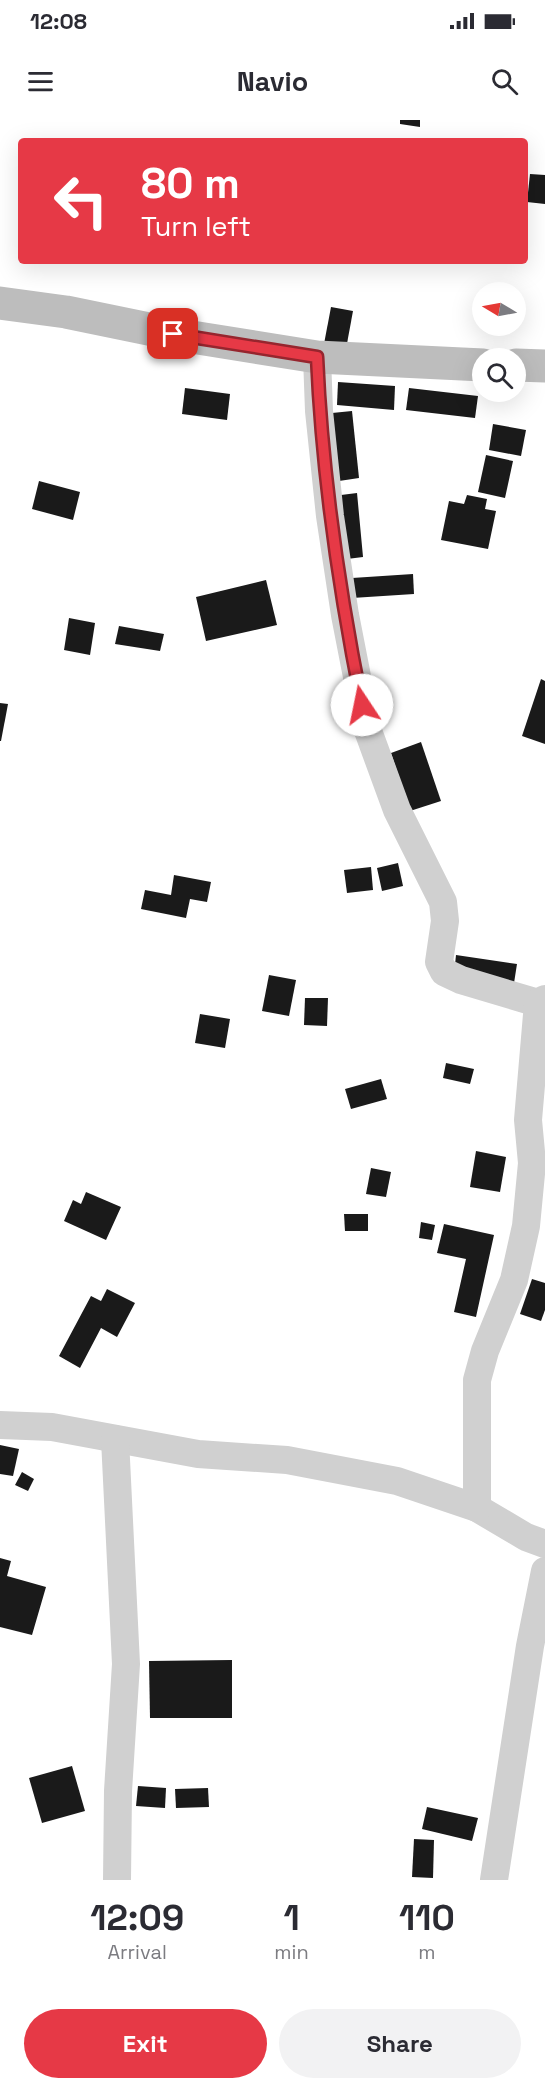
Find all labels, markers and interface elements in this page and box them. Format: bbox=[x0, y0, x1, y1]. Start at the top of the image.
text: 12:08 bbox=[30, 7, 87, 35]
text: Navio bbox=[237, 64, 308, 99]
icon: menu bbox=[24, 65, 57, 98]
icon: search bbox=[488, 65, 521, 98]
text: 80 m bbox=[141, 157, 240, 210]
icon: left bbox=[42, 162, 120, 240]
text: Turn left bbox=[141, 209, 251, 244]
north arrow bbox=[472, 282, 526, 336]
map controls bbox=[472, 282, 526, 402]
pin bbox=[147, 308, 198, 359]
icon: arrive bbox=[156, 317, 189, 350]
button: search bbox=[472, 348, 526, 402]
position arrow bbox=[330, 673, 394, 737]
text: 12:09 bbox=[90, 1895, 184, 1941]
text: 1 bbox=[283, 1895, 300, 1941]
text: 110 bbox=[399, 1895, 455, 1941]
text: Arrival bbox=[107, 1939, 167, 1965]
text: min bbox=[274, 1939, 309, 1965]
text: m bbox=[418, 1939, 435, 1965]
button: Exit bbox=[24, 2009, 267, 2078]
button: Share bbox=[279, 2009, 521, 2078]

